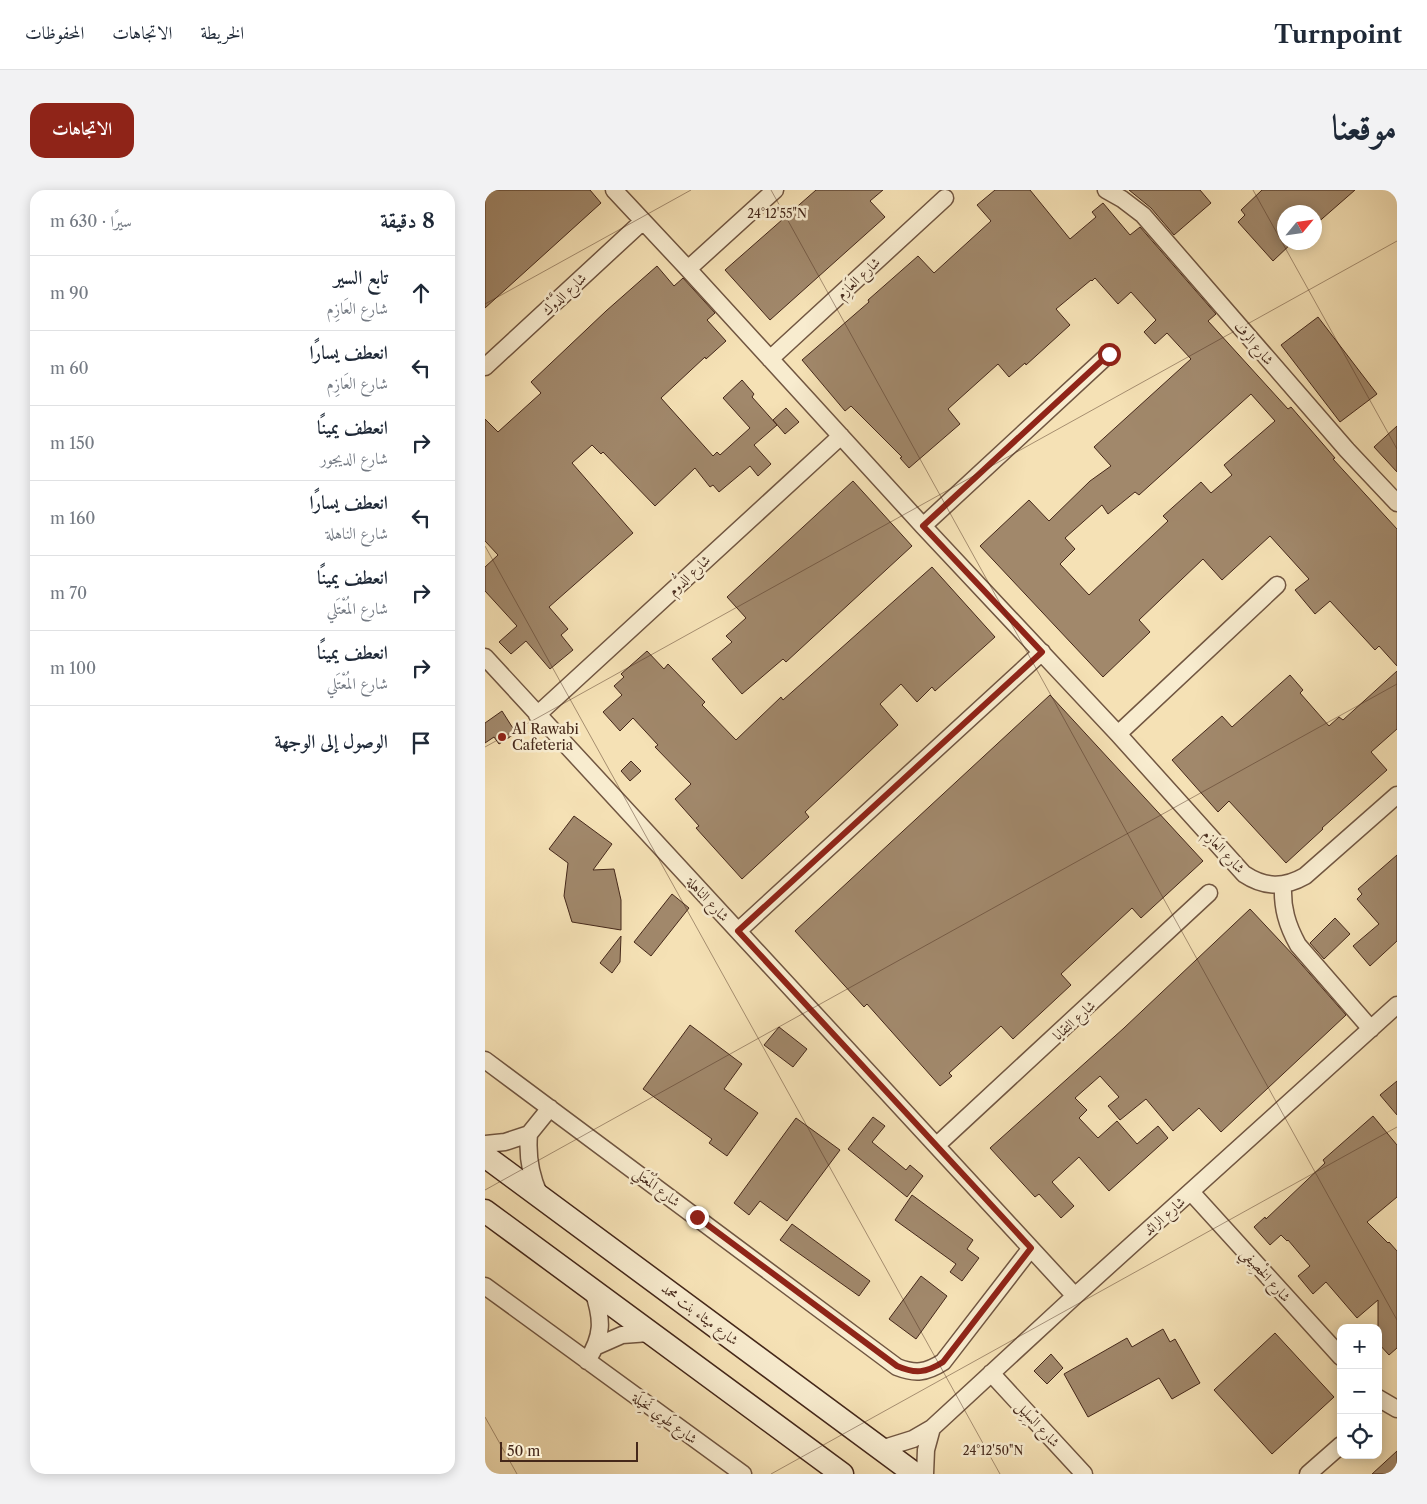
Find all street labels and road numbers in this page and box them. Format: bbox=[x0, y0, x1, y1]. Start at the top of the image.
street label: شارع العَازِم bbox=[832, 252, 887, 306]
street label: شارع الدَّوْك bbox=[536, 267, 592, 321]
street label: شارع الرف bbox=[1228, 317, 1278, 371]
street label: شارع الدُّوم bbox=[661, 548, 717, 602]
street label: شارع العَازِم bbox=[1196, 825, 1250, 880]
street label: شارع الناهلة bbox=[680, 872, 733, 927]
street label: شارع التقايا bbox=[1049, 996, 1101, 1046]
street label: شارع المُعْتَلي bbox=[628, 1161, 686, 1214]
street label: شارع الرائد bbox=[1139, 1192, 1191, 1242]
street label: شارع الخْصِيفي bbox=[1233, 1244, 1296, 1309]
street label: شارع ميثاء بنت محمد bbox=[656, 1279, 742, 1351]
street label: شارع طَوِي نَخِيلَة bbox=[626, 1387, 702, 1450]
street label: شارع السِّلِيل bbox=[1010, 1396, 1065, 1453]

